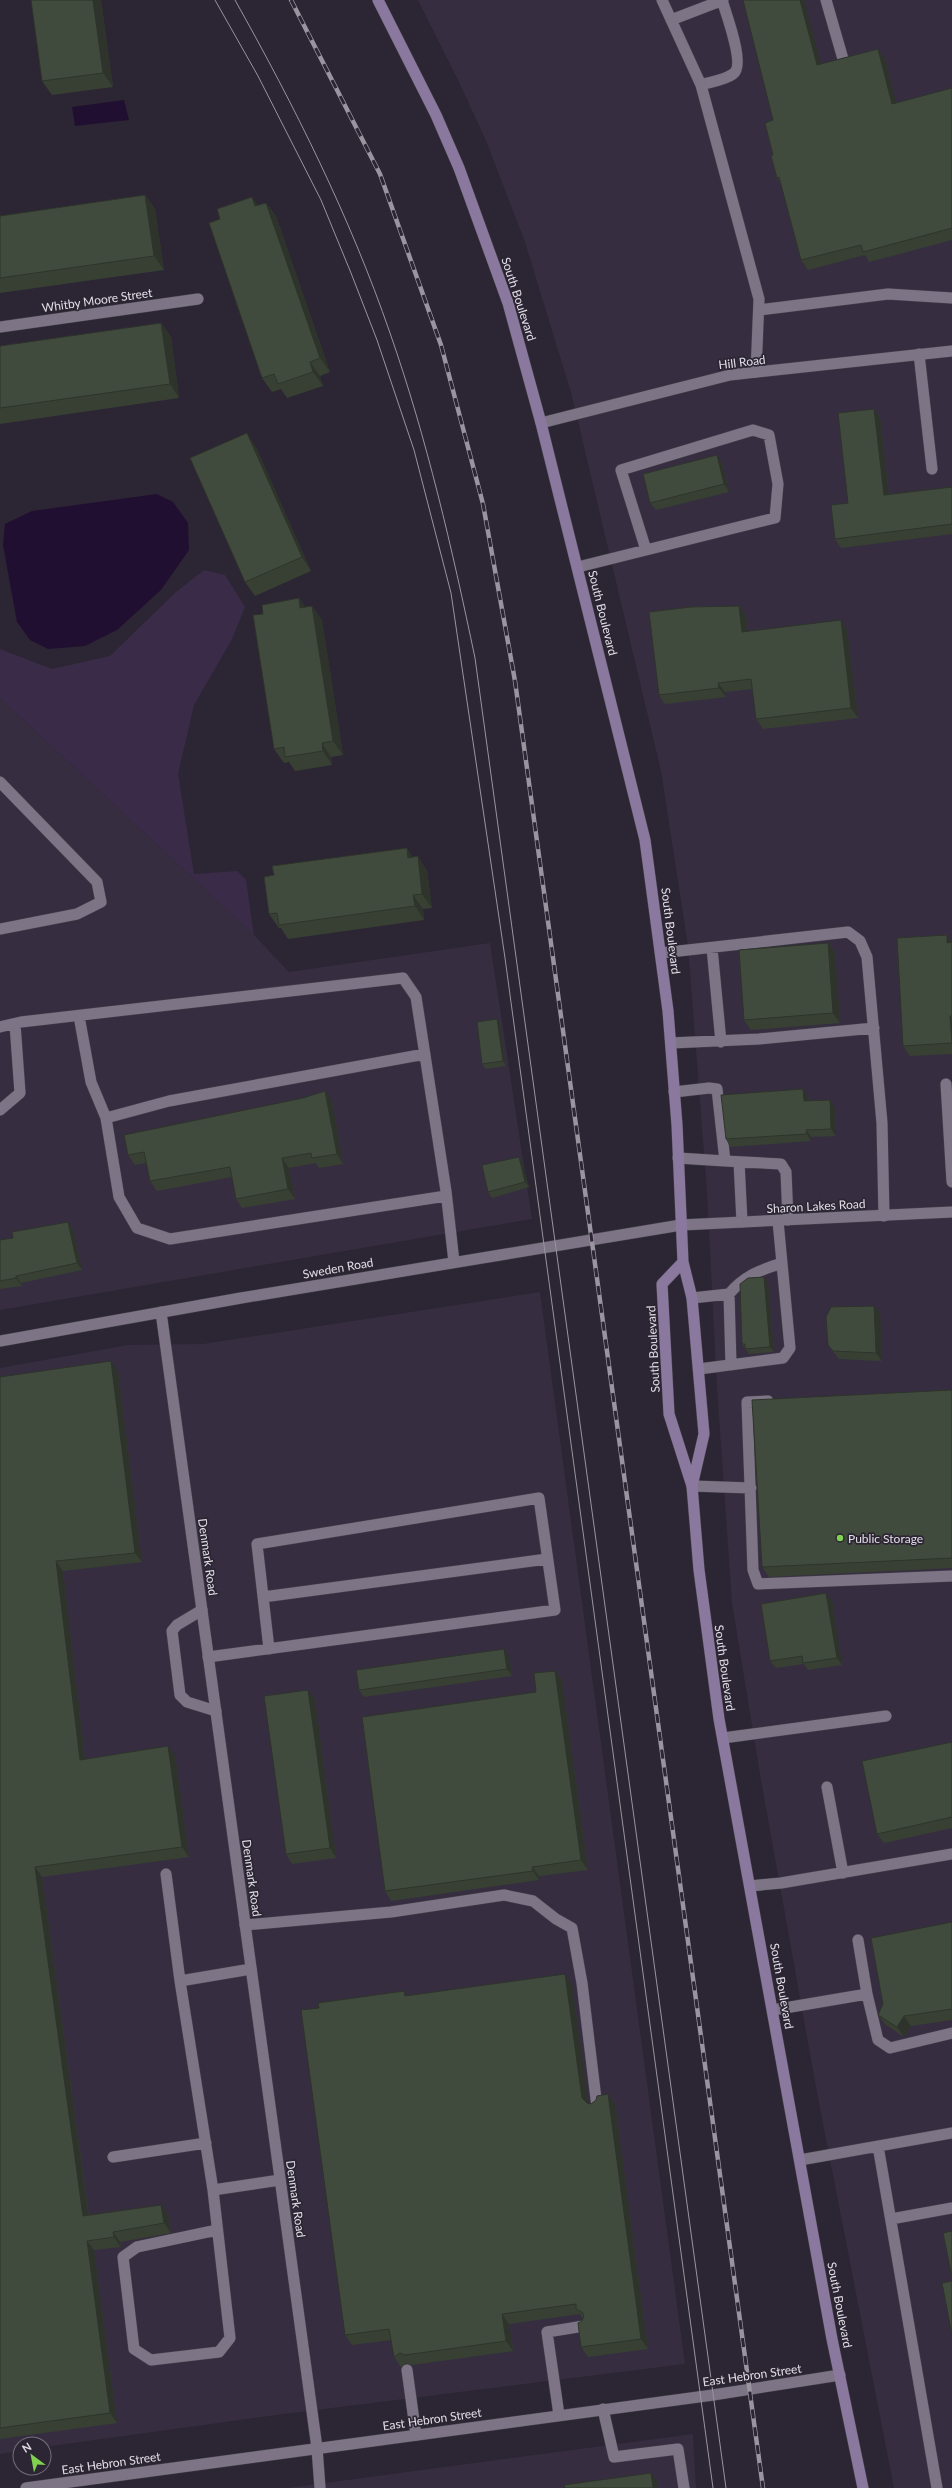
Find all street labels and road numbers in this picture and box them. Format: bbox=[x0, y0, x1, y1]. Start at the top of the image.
street label: South Boulevard bbox=[498, 255, 540, 343]
street label: Whitby Moore Street bbox=[41, 285, 154, 315]
street label: Hill Road bbox=[718, 352, 766, 372]
street label: South Boulevard bbox=[585, 569, 621, 657]
street label: South Boulevard bbox=[658, 887, 684, 975]
street label: Sharon Lakes Road bbox=[766, 1196, 866, 1216]
street label: Sweden Road bbox=[302, 1254, 374, 1282]
street label: South Boulevard bbox=[643, 1305, 663, 1393]
street label: Denmark Road bbox=[195, 1517, 221, 1597]
street label: South Boulevard bbox=[712, 1624, 738, 1712]
street label: Denmark Road bbox=[239, 1838, 265, 1918]
street label: South Boulevard bbox=[767, 1942, 797, 2030]
street label: Denmark Road bbox=[283, 2159, 309, 2239]
street label: South Boulevard bbox=[824, 2261, 856, 2349]
street label: East Hebron Street bbox=[702, 2361, 803, 2389]
street label: East Hebron Street bbox=[382, 2405, 483, 2433]
street label: East Hebron Street bbox=[61, 2449, 162, 2477]

